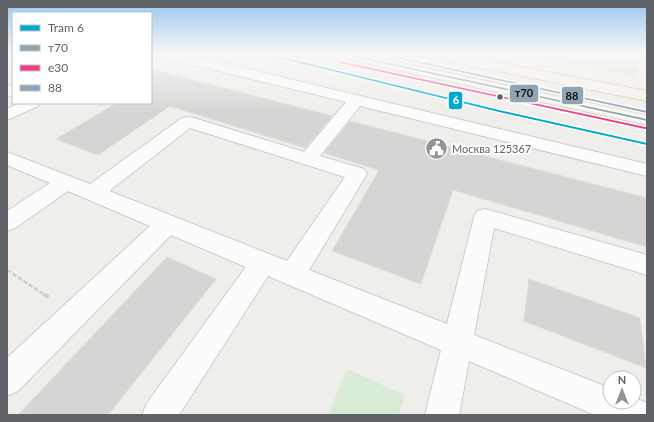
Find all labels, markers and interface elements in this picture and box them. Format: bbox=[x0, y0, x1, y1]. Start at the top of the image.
legend bbox=[12, 12, 152, 104]
text: Tram 6 bbox=[48, 20, 84, 35]
text: т70 bbox=[48, 40, 68, 55]
text: е30 bbox=[48, 60, 68, 75]
text: 88 bbox=[48, 80, 62, 95]
line badge: т70 bbox=[509, 84, 539, 103]
text: т70 bbox=[515, 86, 534, 99]
line badge: 88 bbox=[561, 86, 584, 105]
text: 88 bbox=[566, 89, 578, 102]
line badge: 6 bbox=[448, 91, 463, 110]
unlabelled marker bbox=[495, 92, 505, 102]
text: 6 bbox=[453, 93, 460, 106]
public building icon: Москва 125367 bbox=[424, 136, 450, 162]
place label: Москва 125367 bbox=[452, 142, 531, 155]
north arrow bbox=[602, 370, 642, 410]
text: N bbox=[618, 373, 626, 386]

